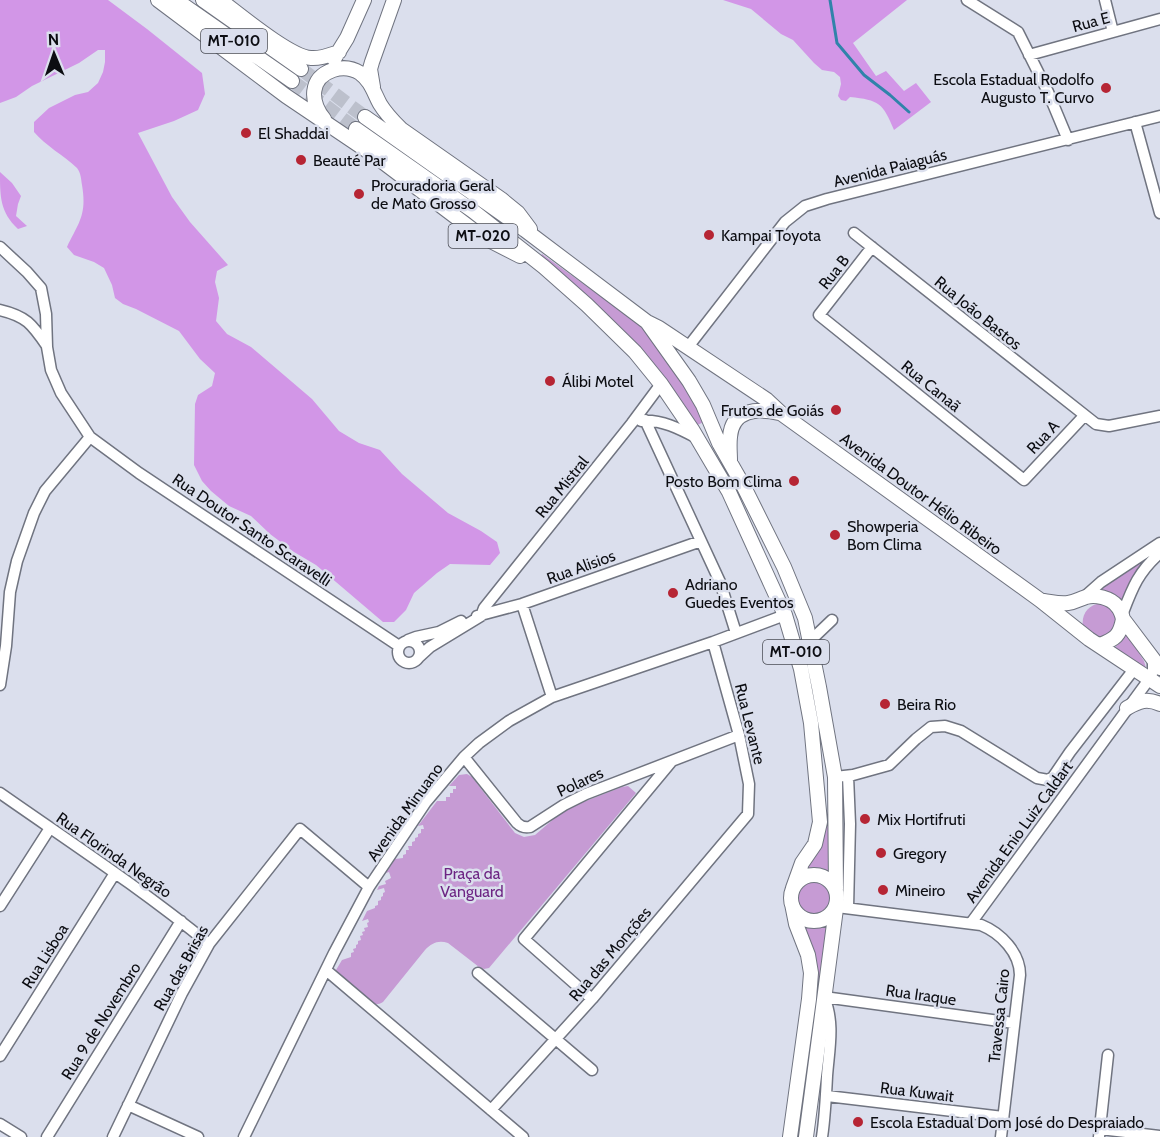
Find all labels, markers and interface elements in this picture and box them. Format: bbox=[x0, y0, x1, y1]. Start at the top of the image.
street label: Rua E bbox=[1070, 8, 1112, 36]
north arrow bbox=[24, 24, 84, 84]
road number: MT-010 bbox=[201, 29, 267, 53]
text: N bbox=[48, 30, 59, 49]
place label: Escola Estadual Rodolfo Augusto T. Curvo bbox=[933, 70, 1094, 107]
marker: Escola Estadual Rodolfo Augusto T. Curvo bbox=[1099, 81, 1113, 95]
place label: El Shaddai bbox=[258, 124, 329, 143]
marker: El Shaddai bbox=[239, 126, 253, 140]
street label: Avenida Paiaguás bbox=[831, 145, 949, 191]
place label: Beauté Par bbox=[313, 151, 387, 170]
marker: Beauté Par bbox=[294, 153, 308, 167]
place label: Procuradoria Geral de Mato Grosso bbox=[371, 176, 495, 213]
marker: Procuradoria Geral de Mato Grosso bbox=[352, 187, 366, 201]
road number: MT-020 bbox=[448, 224, 518, 248]
place label: Kampai Toyota bbox=[721, 226, 821, 245]
marker: Kampai Toyota bbox=[702, 228, 716, 242]
street label: Rua B bbox=[815, 251, 854, 293]
street label: Rua João Bastos bbox=[931, 272, 1026, 354]
street label: Rua Canaã bbox=[897, 356, 965, 416]
place label: Álibi Motel bbox=[562, 372, 634, 391]
marker: Álibi Motel bbox=[543, 374, 557, 388]
place label: Frutos de Goiás bbox=[721, 401, 824, 420]
marker: Frutos de Goiás bbox=[829, 403, 843, 417]
street label: Rua A bbox=[1023, 416, 1063, 458]
street label: Avenida Doutor Hélio Ribeiro bbox=[836, 429, 1006, 559]
street label: Rua Mistral bbox=[531, 452, 593, 522]
street label: Rua Doutor Santo Scaravelli bbox=[169, 470, 335, 590]
place label: Posto Bom Clima bbox=[665, 472, 782, 491]
marker: Posto Bom Clima bbox=[787, 474, 801, 488]
place label: Showperia Bom Clima bbox=[847, 517, 922, 554]
marker: Showperia Bom Clima bbox=[828, 528, 842, 542]
street label: Rua Alisios bbox=[544, 546, 618, 588]
place label: Adriano Guedes Eventos bbox=[685, 575, 794, 612]
marker: Adriano Guedes Eventos bbox=[666, 586, 680, 600]
road number: MT-010 bbox=[763, 640, 829, 664]
street label: Rua Levante bbox=[731, 681, 769, 767]
place label: Beira Rio bbox=[897, 695, 956, 714]
marker: Beira Rio bbox=[878, 697, 892, 711]
street label: Avenida Enio Luiz Caldart bbox=[961, 757, 1077, 906]
street label: Avenida Minuano bbox=[363, 759, 447, 865]
street label: Polares bbox=[554, 763, 606, 801]
street label: Rua Florinda Negrão bbox=[53, 808, 175, 902]
place label: Mix Hortifruti bbox=[877, 810, 966, 829]
marker: Mix Hortifruti bbox=[858, 812, 872, 826]
place label: Gregory bbox=[893, 844, 947, 863]
marker: Gregory bbox=[874, 846, 888, 860]
park label: Praça da Vanguard bbox=[440, 864, 504, 901]
place label: Mineiro bbox=[895, 881, 946, 900]
marker: Mineiro bbox=[876, 883, 890, 897]
street label: Rua das Monções bbox=[565, 903, 655, 1005]
street label: Rua Lisboa bbox=[18, 920, 72, 992]
street label: Rua das Brisas bbox=[150, 922, 212, 1014]
street label: Rua 9 de Novembro bbox=[57, 959, 145, 1083]
street label: Travessa Cairo bbox=[985, 968, 1013, 1064]
street label: Rua Iraque bbox=[884, 981, 958, 1009]
street label: Rua Kuwait bbox=[879, 1078, 956, 1106]
place label: Escola Estadual Dom José do Despraiado bbox=[870, 1113, 1144, 1132]
marker: Escola Estadual Dom José do Despraiado bbox=[851, 1115, 865, 1129]

